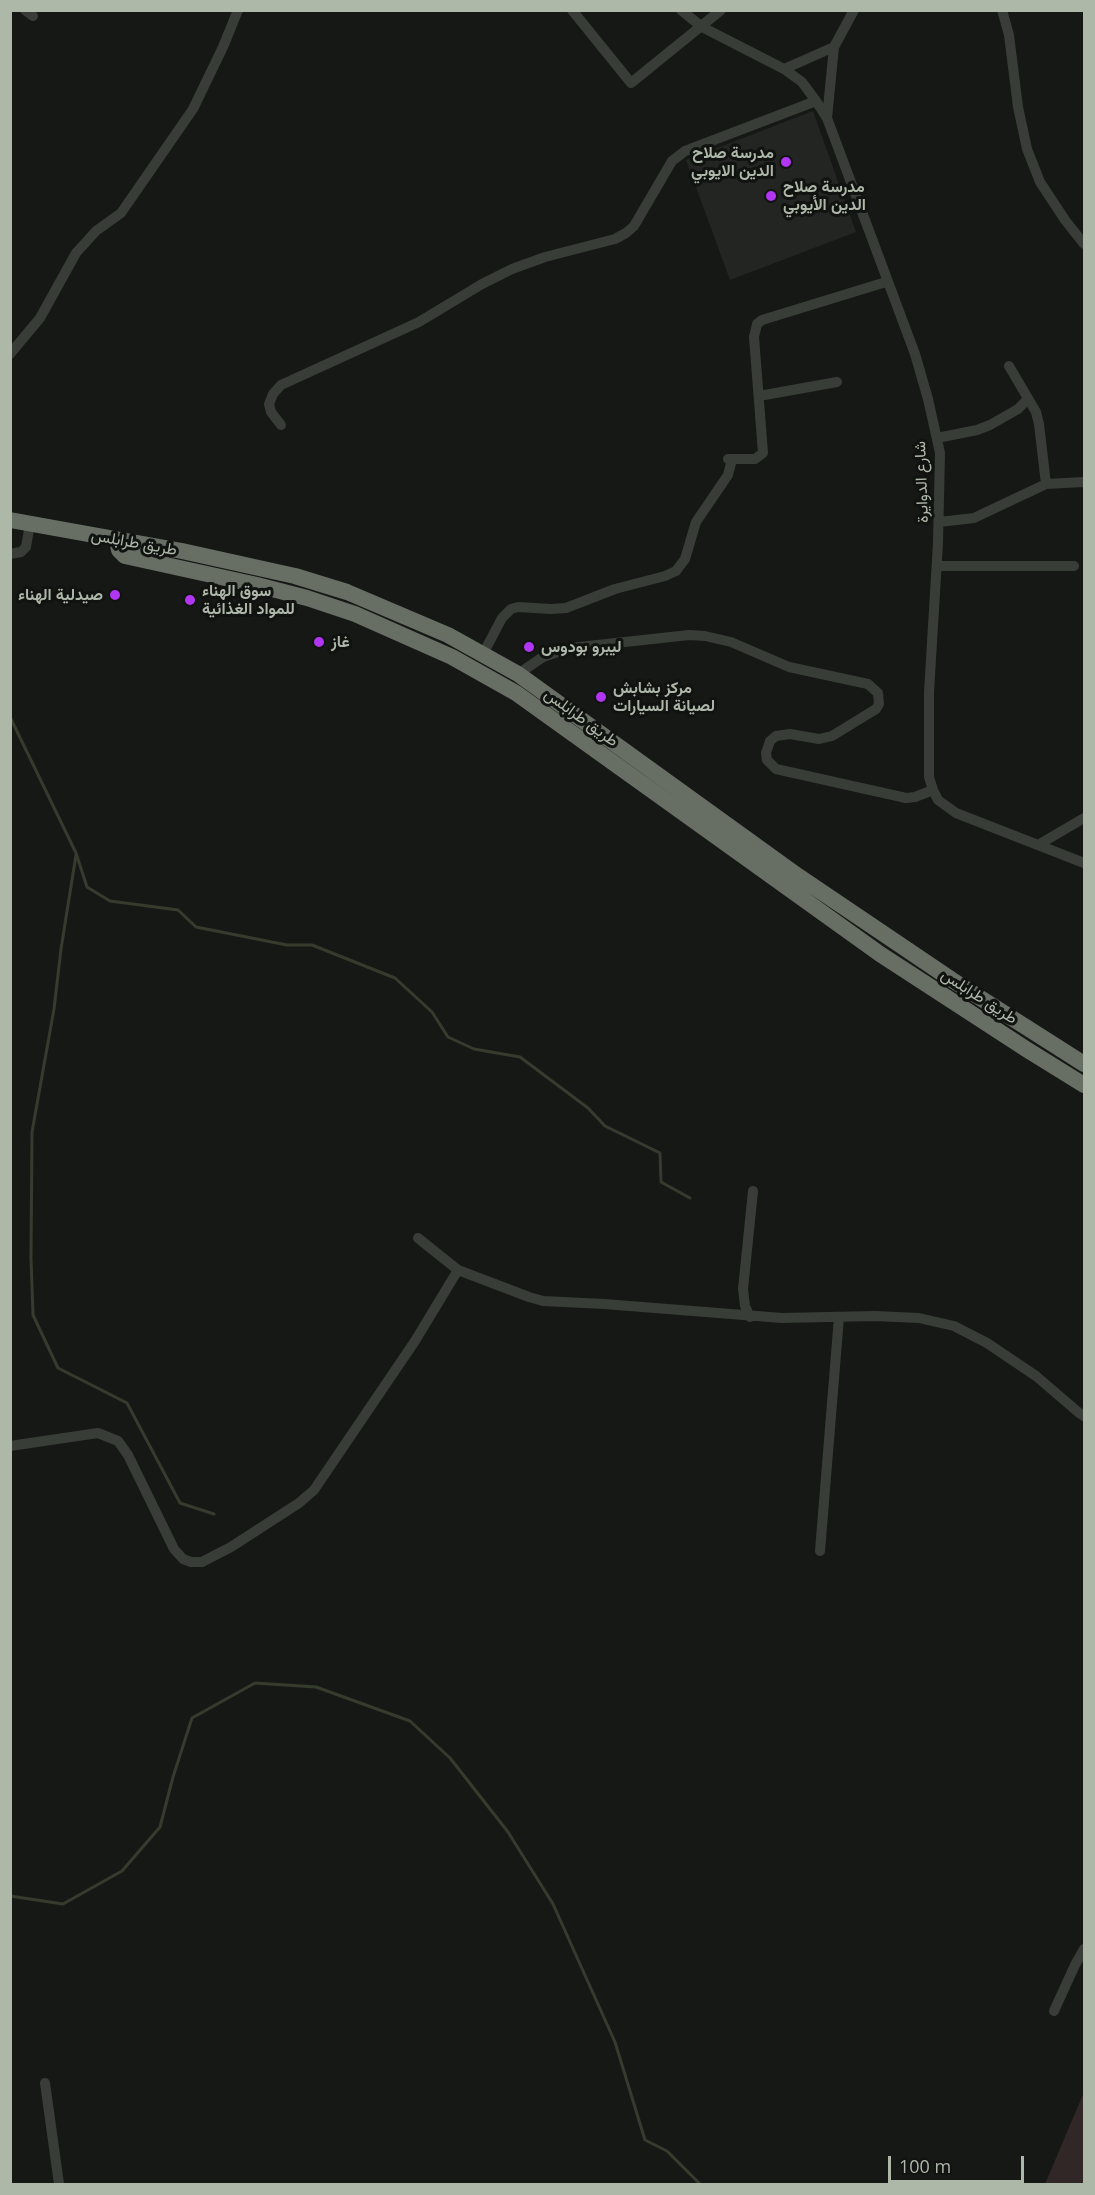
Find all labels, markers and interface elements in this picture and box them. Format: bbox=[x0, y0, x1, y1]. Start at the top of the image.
place label: مدرسة صلاح الدين الايوبي bbox=[691, 143, 774, 181]
marker: مدرسة صلاح الدين الايوبي bbox=[779, 155, 793, 169]
place label: مدرسة صلاح الدين الأيوبي bbox=[783, 177, 866, 215]
marker: مدرسة صلاح الدين الأيوبي bbox=[764, 189, 778, 203]
street label: شارع الدوايرة bbox=[911, 441, 933, 523]
street label: طريق طرابلس bbox=[90, 526, 178, 560]
place label: سوق الهناء للمواد الغذائية bbox=[202, 581, 295, 619]
place label: صيدلية الهناء bbox=[18, 585, 103, 605]
marker: صيدلية الهناء bbox=[108, 588, 122, 602]
marker: سوق الهناء للمواد الغذائية bbox=[183, 593, 197, 607]
place label: غاز bbox=[331, 632, 350, 652]
marker: غاز bbox=[312, 635, 326, 649]
place label: ليبرو بودوس bbox=[541, 637, 622, 657]
marker: ليبرو بودوس bbox=[522, 640, 536, 654]
place label: مركز بشابش لصيانة السيارات bbox=[613, 678, 715, 716]
street label: طريق طرابلس bbox=[540, 685, 622, 751]
marker: مركز بشابش لصيانة السيارات bbox=[594, 690, 608, 704]
street label: طريق طرابلس bbox=[937, 965, 1021, 1029]
scale bar bbox=[891, 2144, 1028, 2182]
text: 100 m bbox=[899, 2154, 951, 2178]

